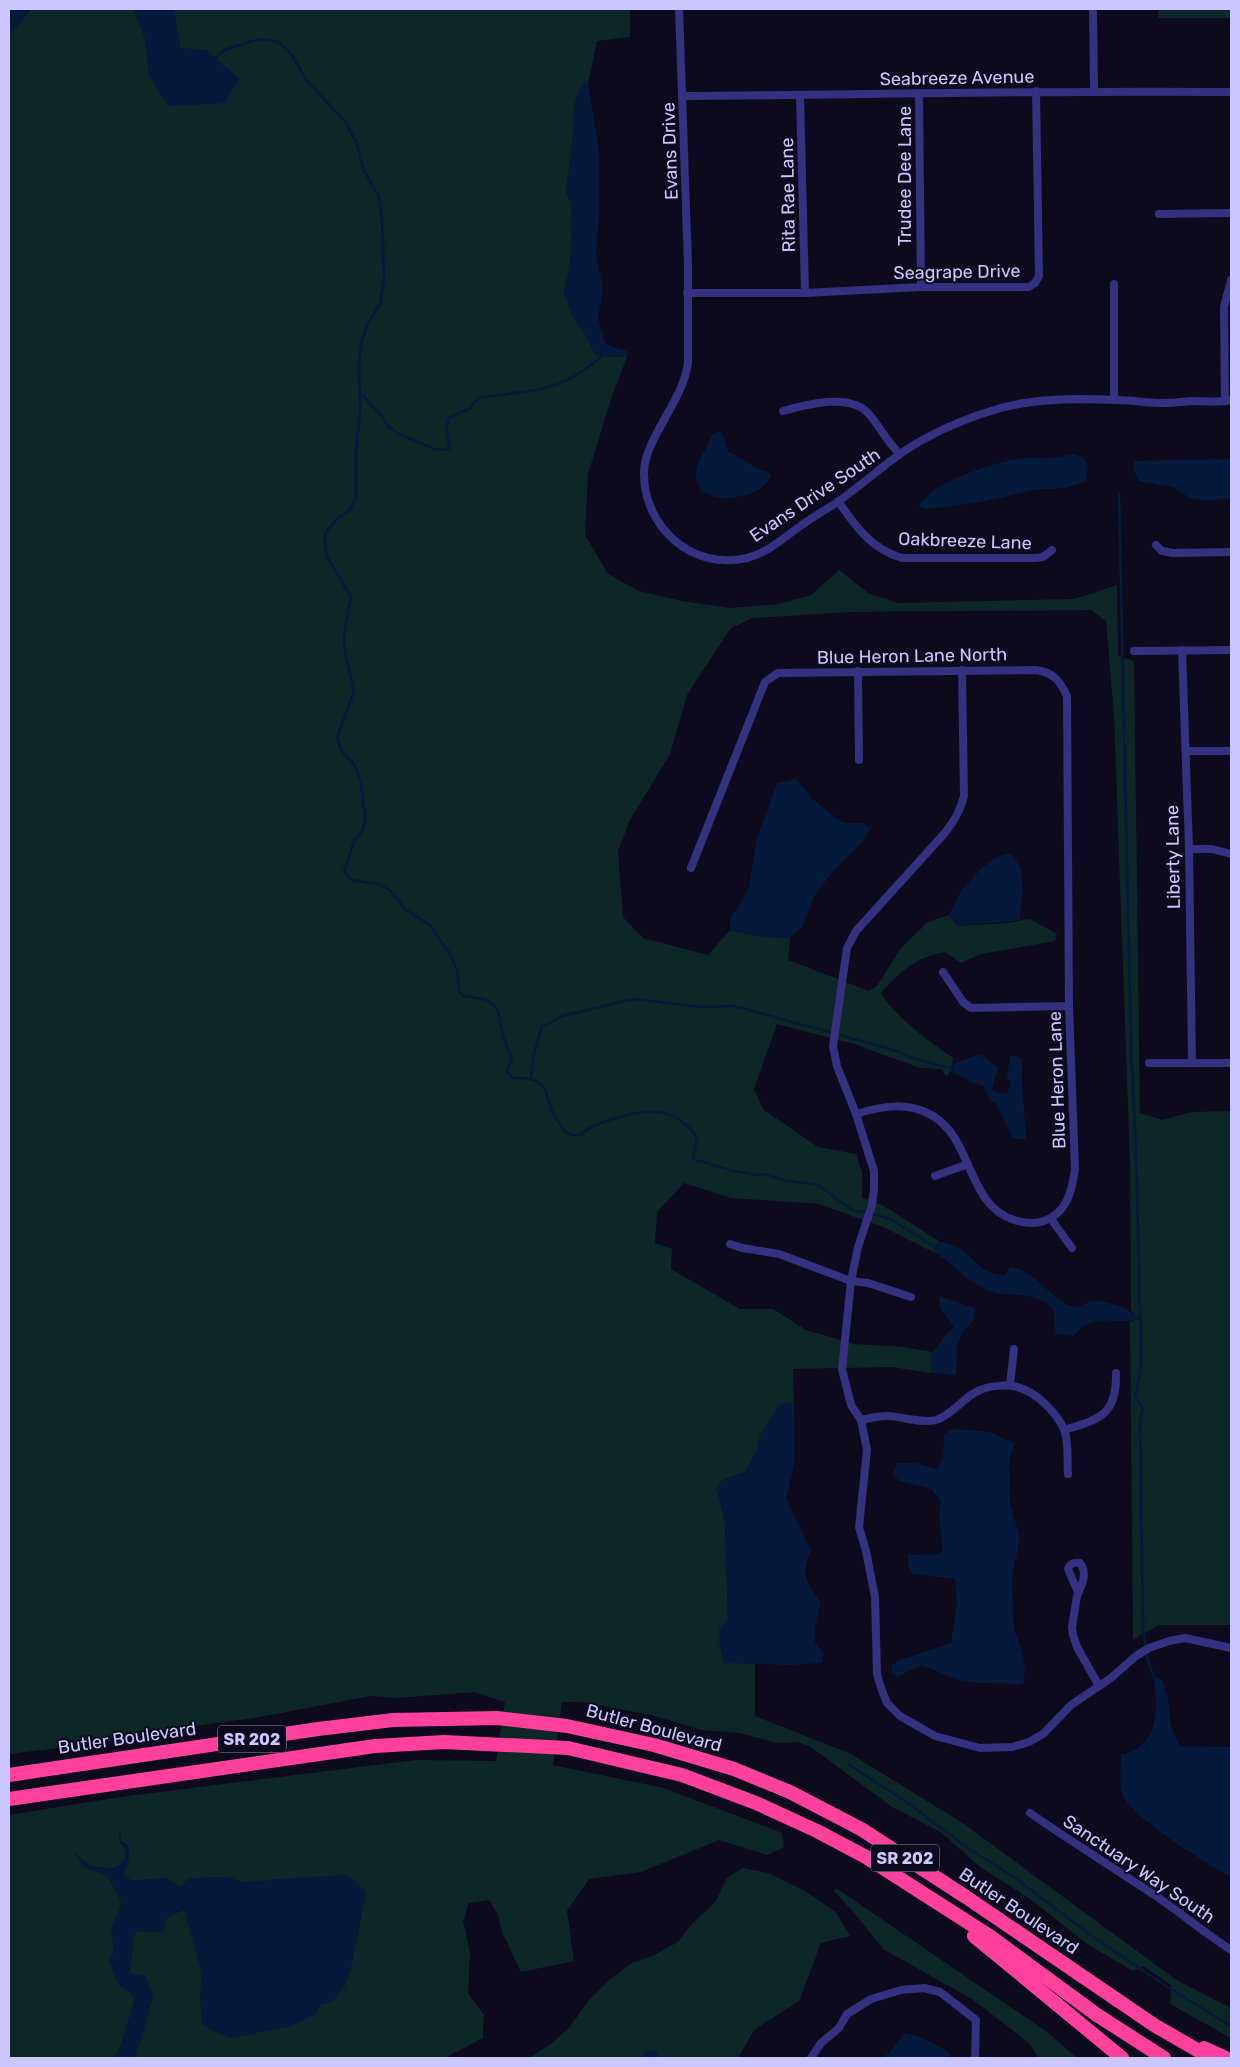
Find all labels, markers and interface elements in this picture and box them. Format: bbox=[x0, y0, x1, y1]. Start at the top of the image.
street label: Seabreeze Avenue bbox=[879, 66, 1035, 90]
street label: Evans Drive bbox=[657, 102, 683, 200]
street label: Trudee Dee Lane bbox=[894, 106, 916, 246]
street label: Rita Rae Lane bbox=[776, 137, 800, 253]
street label: Seagrape Drive bbox=[893, 260, 1021, 284]
street label: Evans Drive South bbox=[746, 443, 884, 547]
street label: Oakbreeze Lane bbox=[898, 528, 1032, 554]
street label: Blue Heron Lane North bbox=[817, 643, 1007, 669]
street label: Liberty Lane bbox=[1161, 805, 1185, 909]
street label: Blue Heron Lane bbox=[1044, 1011, 1070, 1149]
street label: Butler Boulevard bbox=[584, 1699, 724, 1757]
street label: Butler Boulevard bbox=[56, 1717, 198, 1759]
road number: SR 202 bbox=[218, 1726, 286, 1752]
street label: Sanctuary Way South bbox=[1059, 1810, 1219, 1928]
road number: SR 202 bbox=[871, 1845, 939, 1872]
street label: Butler Boulevard bbox=[955, 1863, 1083, 1959]

